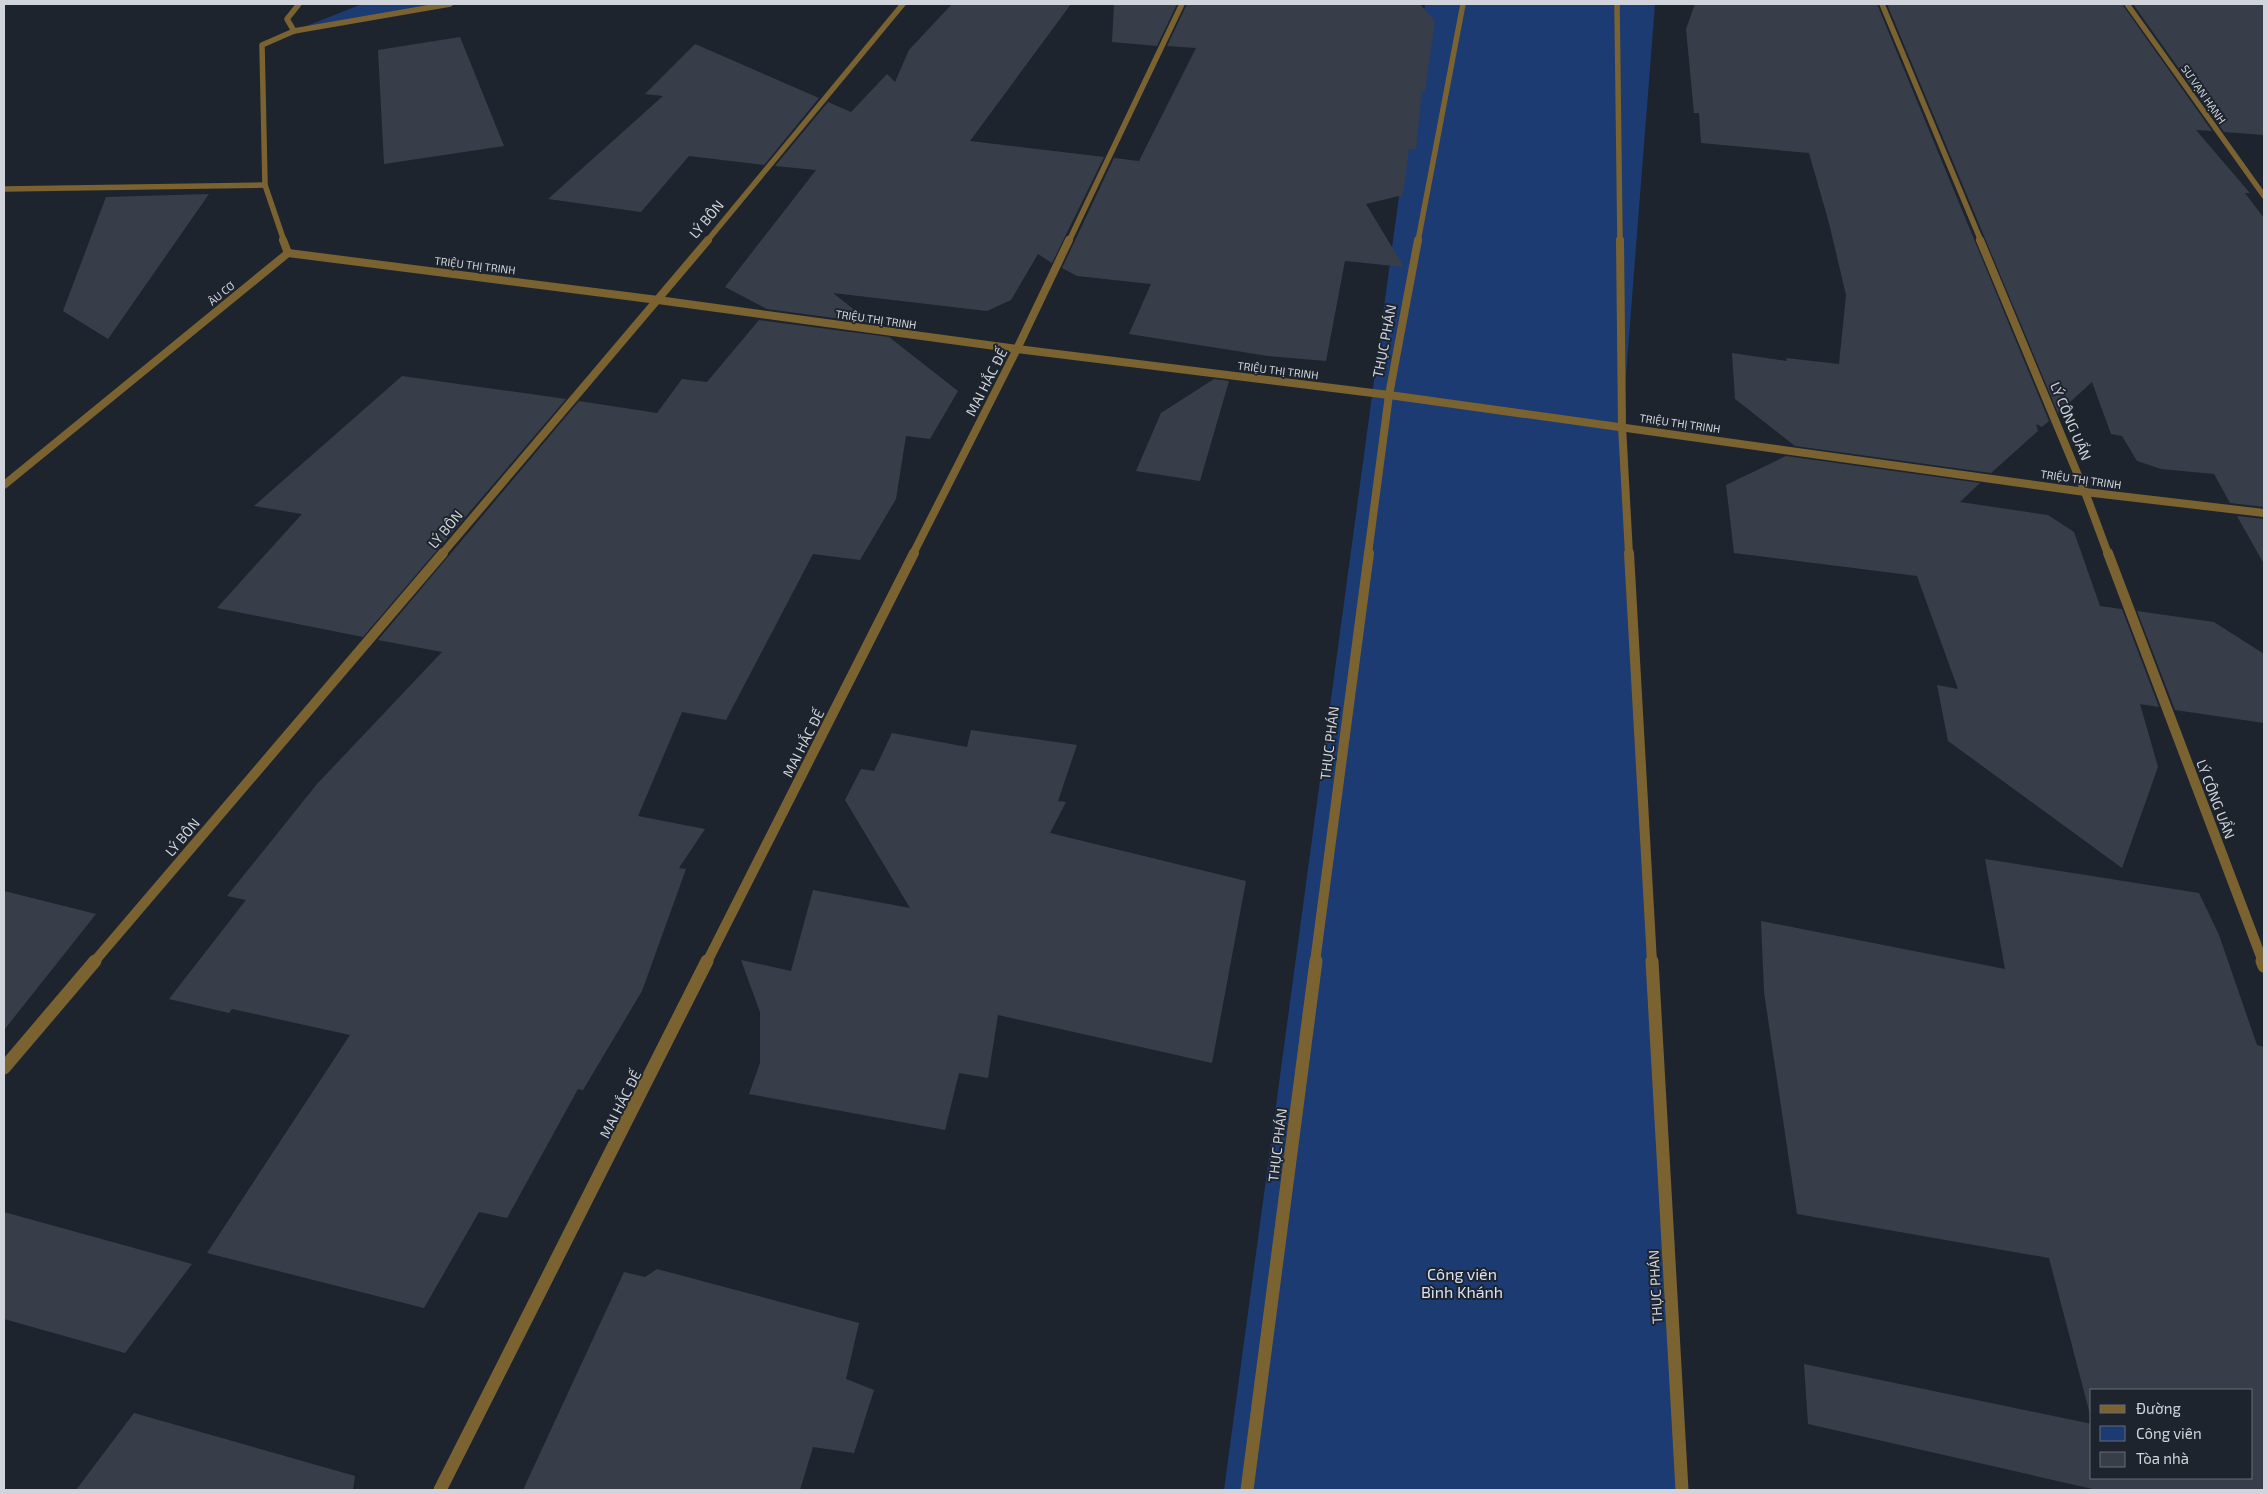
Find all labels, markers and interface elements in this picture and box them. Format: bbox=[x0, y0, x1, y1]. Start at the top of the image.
street label: SƯ VẠN HẠNH bbox=[2178, 62, 2229, 126]
street label: LÝ BÔN bbox=[685, 196, 727, 242]
street label: TRIỆU THỊ TRINH bbox=[434, 254, 516, 277]
street label: ÂU CƠ bbox=[205, 278, 237, 308]
street label: THỤC PHÁN bbox=[1369, 303, 1399, 379]
street label: TRIỆU THỊ TRINH bbox=[834, 307, 917, 332]
street label: MAI HẮC ĐẾ bbox=[962, 345, 1010, 419]
street label: TRIỆU THỊ TRINH bbox=[1237, 359, 1319, 382]
street label: LÝ CÔNG UẨN bbox=[2047, 379, 2096, 463]
street label: TRIỆU THỊ TRINH bbox=[1638, 411, 1721, 436]
street label: TRIỆU THỊ TRINH bbox=[2039, 467, 2122, 492]
street label: LÝ BÔN bbox=[424, 506, 466, 552]
street label: THỤC PHÁN bbox=[1316, 705, 1342, 781]
street label: MAI HẮC ĐẾ bbox=[779, 706, 827, 780]
street label: LÝ CÔNG UẨN bbox=[2193, 757, 2240, 841]
street label: LÝ BÔN bbox=[161, 814, 203, 860]
street label: MAI HẮC ĐẾ bbox=[596, 1067, 644, 1141]
street label: THỤC PHÁN bbox=[1264, 1107, 1290, 1183]
street label: THỤC PHÁN bbox=[1645, 1250, 1665, 1324]
park label: Công viên Bình Khánh bbox=[1421, 1264, 1503, 1301]
legend bbox=[2090, 1389, 2253, 1479]
text: Đường bbox=[2136, 1399, 2181, 1417]
text: Công viên bbox=[2136, 1424, 2202, 1442]
text: Tòa nhà bbox=[2136, 1449, 2189, 1467]

